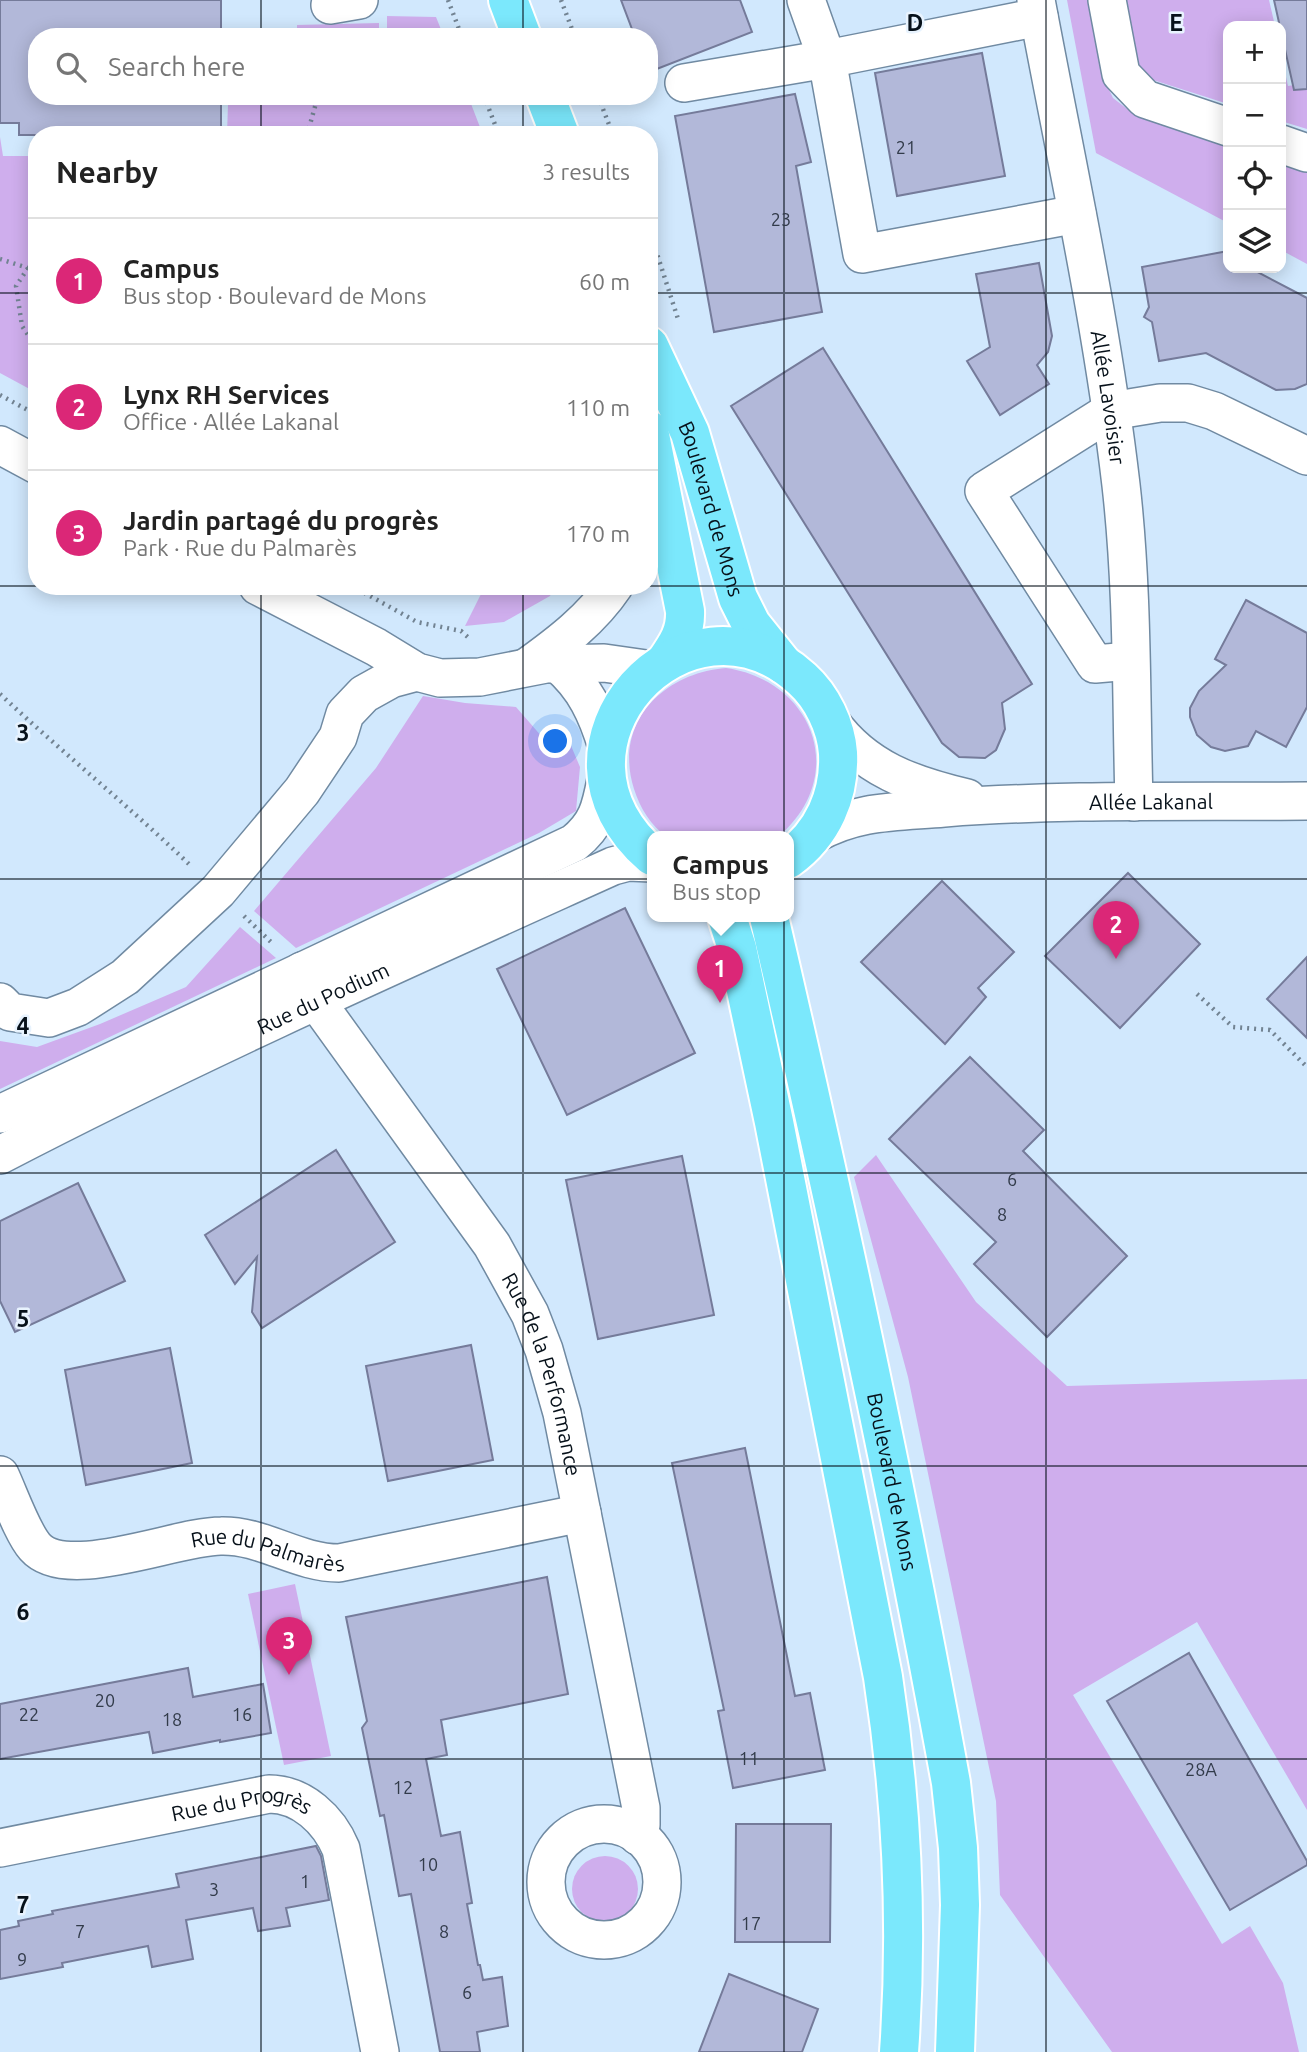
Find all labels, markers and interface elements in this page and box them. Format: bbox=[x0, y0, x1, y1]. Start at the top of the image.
text: D bbox=[907, 10, 923, 35]
text: E bbox=[1169, 10, 1183, 35]
map controls bbox=[1223, 21, 1286, 273]
button: + bbox=[1223, 21, 1286, 84]
search box bbox=[28, 28, 658, 105]
icon: search bbox=[52, 48, 90, 86]
text: Search here bbox=[108, 52, 245, 81]
button: − bbox=[1223, 84, 1286, 147]
house number: 21 bbox=[896, 137, 916, 157]
button: locate bbox=[1223, 147, 1286, 210]
text: Nearby bbox=[56, 155, 158, 189]
text: 3 results bbox=[542, 159, 630, 184]
house number: 23 bbox=[771, 209, 791, 229]
button: layers bbox=[1223, 210, 1286, 273]
text: Campus bbox=[123, 254, 219, 283]
text: 1 bbox=[73, 269, 85, 294]
text: 60 m bbox=[579, 269, 630, 294]
text: Bus stop · Boulevard de Mons bbox=[123, 283, 426, 308]
street label: Allée Lavoisier bbox=[1087, 328, 1130, 466]
text: Lynx RH Services bbox=[123, 380, 329, 409]
text: 2 bbox=[73, 395, 85, 420]
text: 110 m bbox=[566, 395, 630, 420]
text: Office · Allée Lakanal bbox=[123, 409, 339, 434]
street label: Boulevard de Mons bbox=[674, 417, 749, 599]
text: Jardin partagé du progrès bbox=[123, 506, 439, 535]
text: 3 bbox=[73, 521, 85, 546]
text: 170 m bbox=[566, 521, 630, 546]
text: Park · Rue du Palmarès bbox=[123, 535, 357, 560]
text: 3 bbox=[17, 720, 29, 745]
your location bbox=[538, 724, 572, 758]
street label: Allée Lakanal bbox=[1089, 789, 1213, 814]
popup bbox=[647, 831, 794, 922]
text: Campus bbox=[672, 850, 769, 879]
text: Bus stop bbox=[672, 879, 761, 904]
pin: 2 bbox=[1093, 901, 1139, 959]
pin: 1 bbox=[697, 945, 743, 1003]
street label: Rue du Podium bbox=[253, 957, 393, 1039]
text: 4 bbox=[17, 1013, 30, 1038]
house number: 6 bbox=[1007, 1169, 1017, 1189]
house number: 8 bbox=[997, 1204, 1007, 1224]
street label: Rue de la Performance bbox=[498, 1268, 586, 1478]
text: 5 bbox=[17, 1306, 29, 1331]
street label: Boulevard de Mons bbox=[863, 1390, 922, 1573]
street label: Rue du Palmarès bbox=[189, 1524, 346, 1576]
text: 6 bbox=[17, 1599, 30, 1624]
pin: 3 bbox=[266, 1617, 312, 1675]
house number: 20 bbox=[95, 1690, 115, 1710]
house number: 22 bbox=[19, 1704, 39, 1724]
house number: 16 bbox=[232, 1704, 252, 1724]
house number: 18 bbox=[162, 1709, 182, 1729]
house number: 11 bbox=[739, 1748, 759, 1768]
house number: 28A bbox=[1185, 1759, 1217, 1779]
house number: 12 bbox=[393, 1777, 413, 1797]
street label: Rue du Progrès bbox=[169, 1781, 317, 1825]
house number: 10 bbox=[418, 1854, 438, 1874]
house number: 1 bbox=[300, 1871, 310, 1891]
house number: 3 bbox=[209, 1879, 219, 1899]
text: 7 bbox=[17, 1892, 29, 1917]
house number: 17 bbox=[741, 1913, 761, 1933]
house number: 7 bbox=[75, 1921, 85, 1941]
house number: 8 bbox=[439, 1921, 449, 1941]
house number: 9 bbox=[17, 1949, 27, 1969]
house number: 6 bbox=[462, 1982, 472, 2002]

